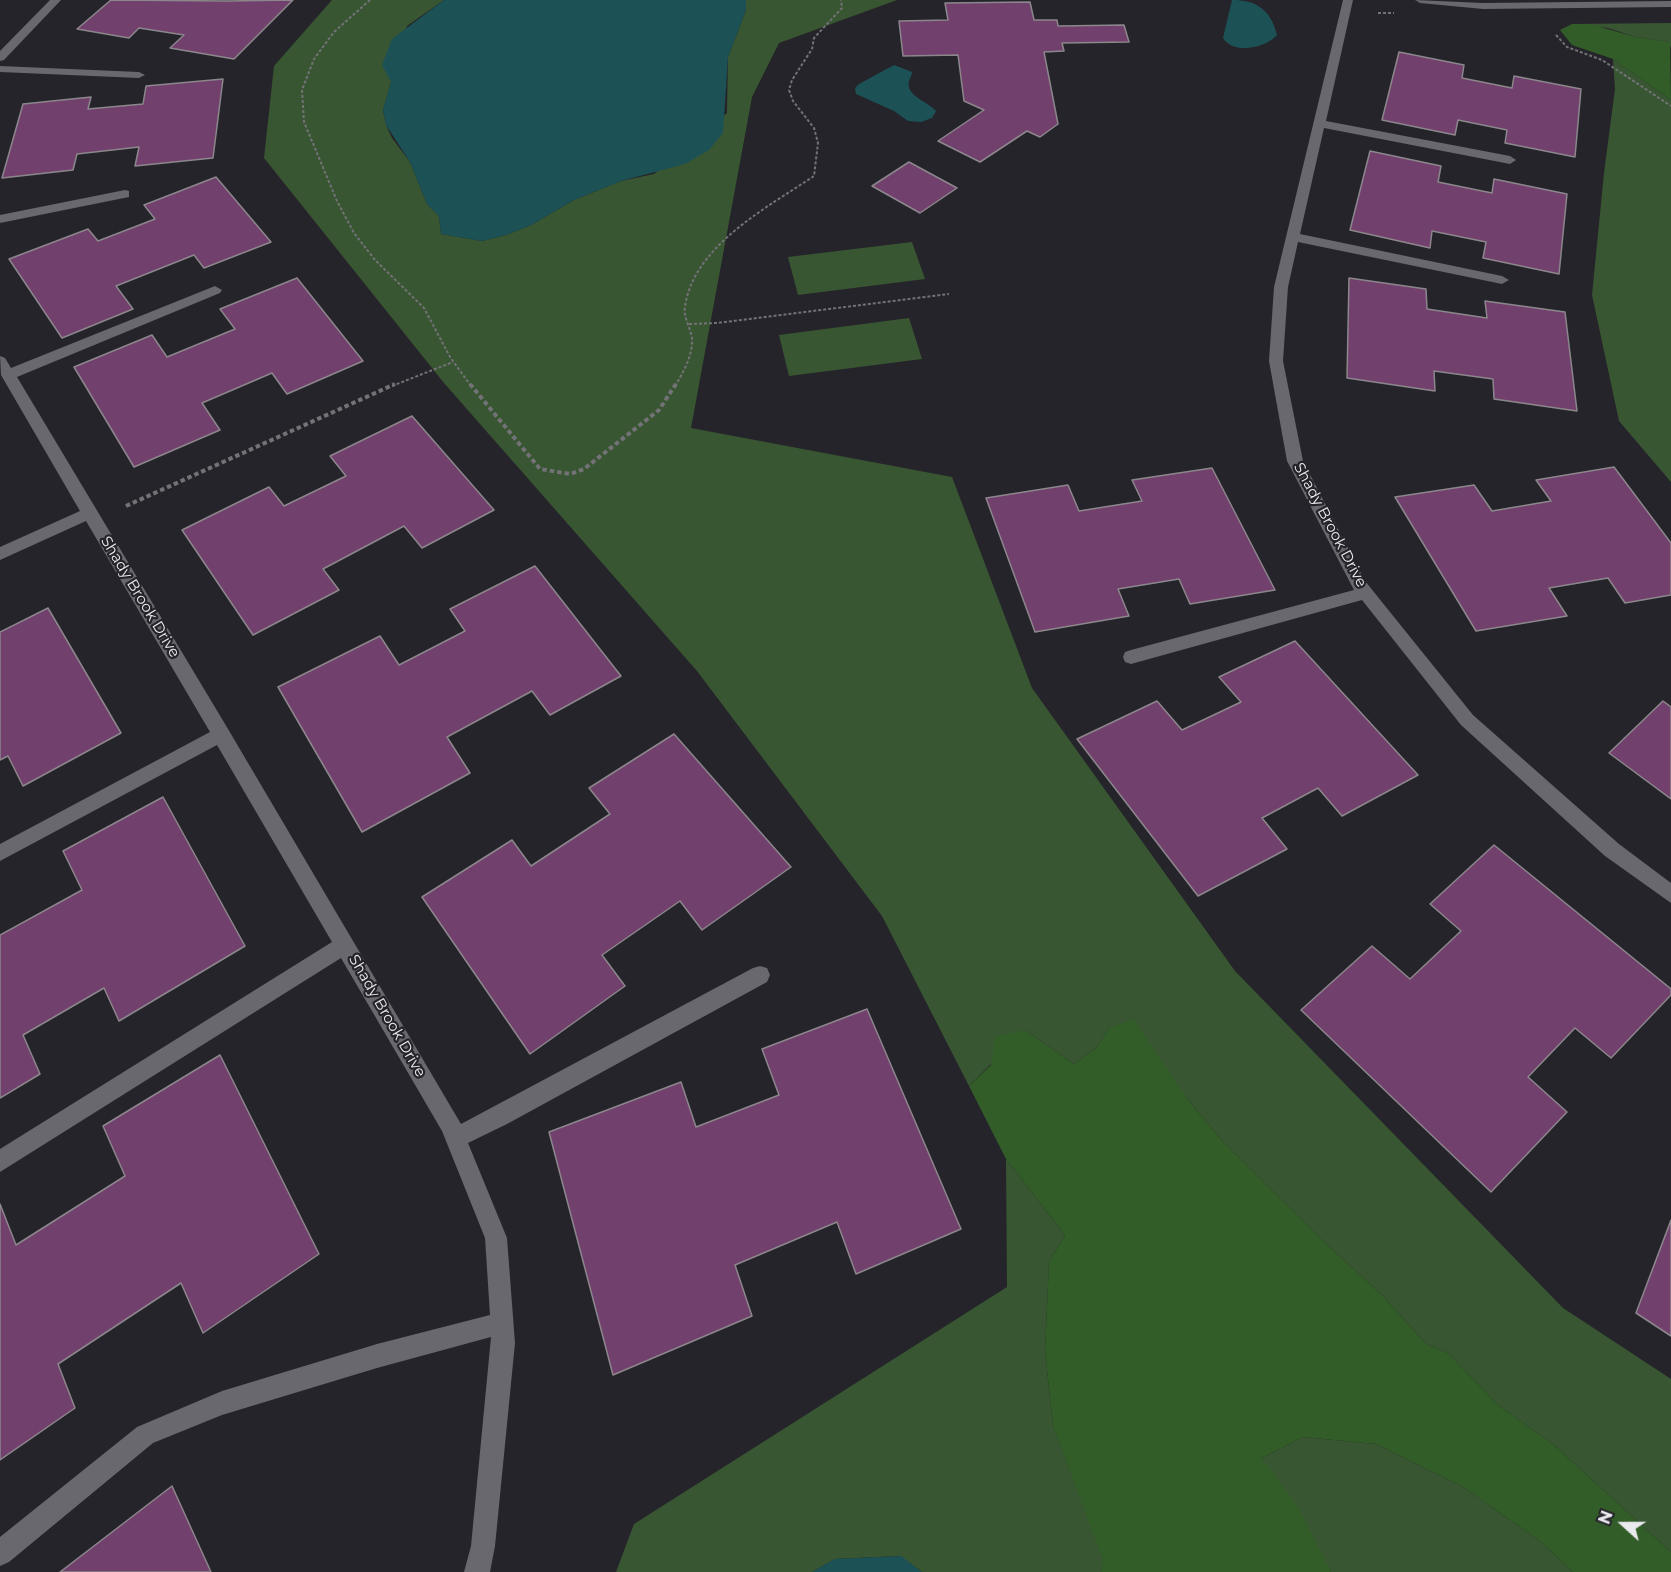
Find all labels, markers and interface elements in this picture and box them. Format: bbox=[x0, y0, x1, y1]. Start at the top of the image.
street label: Shady Brook Drive bbox=[1290, 460, 1370, 590]
street label: Shady Brook Drive bbox=[97, 533, 183, 661]
street label: Shady Brook Drive bbox=[345, 952, 429, 1080]
north arrow bbox=[1593, 1494, 1653, 1554]
text: N bbox=[1595, 1508, 1617, 1527]

